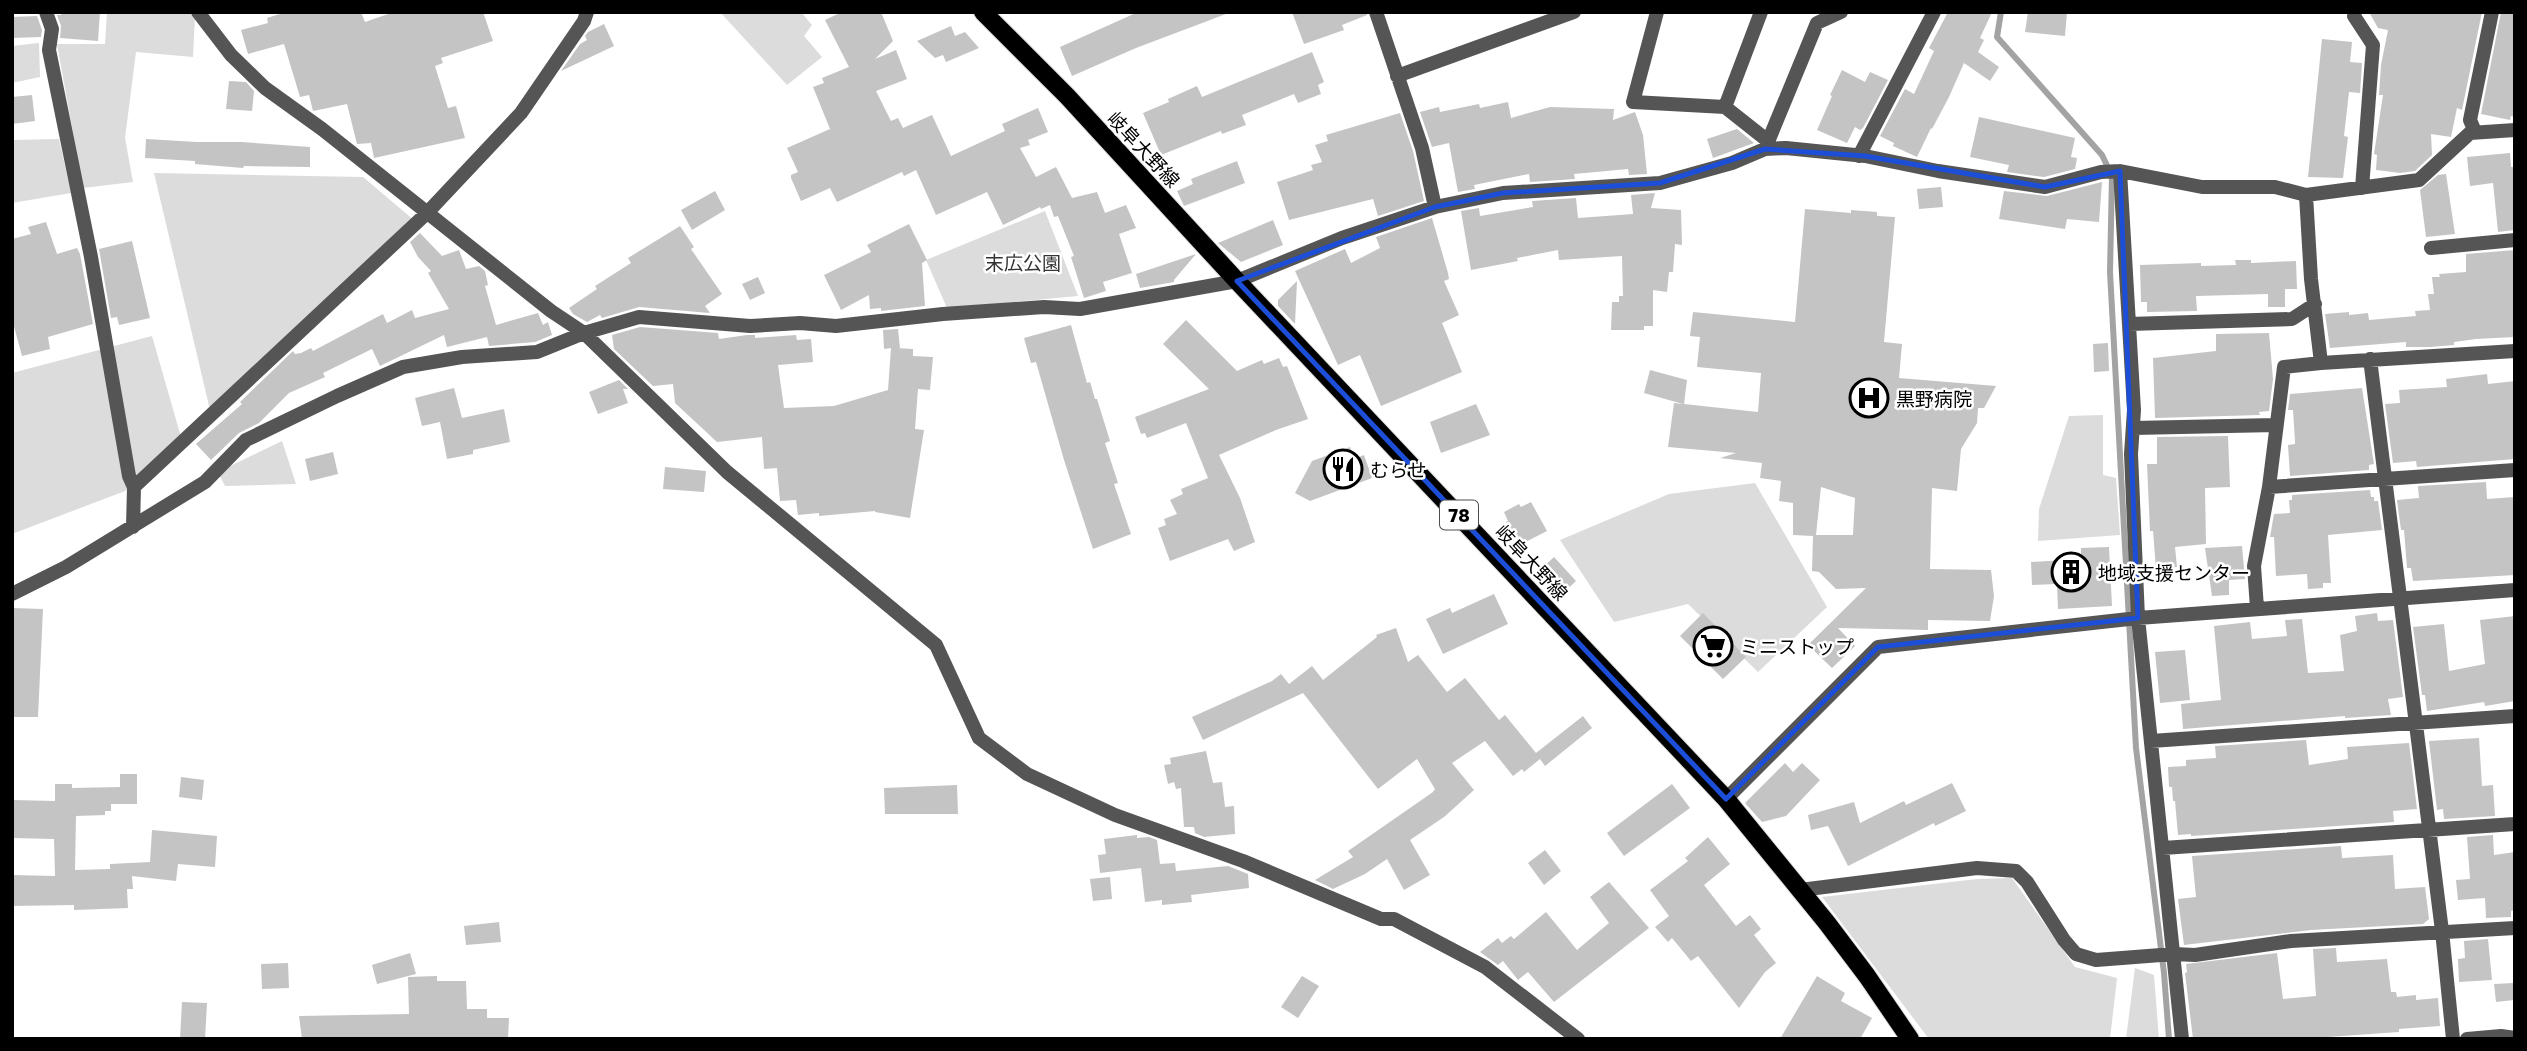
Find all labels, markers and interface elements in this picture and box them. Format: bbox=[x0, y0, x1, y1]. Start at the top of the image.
street label: 岐阜大野線 bbox=[1103, 106, 1185, 192]
park label: 末広公園 bbox=[985, 251, 1061, 274]
hospital icon: 黒野病院 bbox=[1848, 377, 1890, 419]
place label: 黒野病院 bbox=[1896, 387, 1972, 410]
restaurant icon: むらせ bbox=[1322, 448, 1364, 490]
place label: むらせ bbox=[1370, 458, 1427, 481]
road number: 78 bbox=[1440, 500, 1478, 530]
street label: 岐阜大野線 bbox=[1491, 519, 1573, 605]
building icon: 地域支援センター bbox=[2050, 551, 2092, 593]
place label: 地域支援センター bbox=[2098, 561, 2250, 584]
supermarket icon: ミニストップ bbox=[1692, 625, 1734, 667]
place label: ミニストップ bbox=[1740, 635, 1854, 658]

